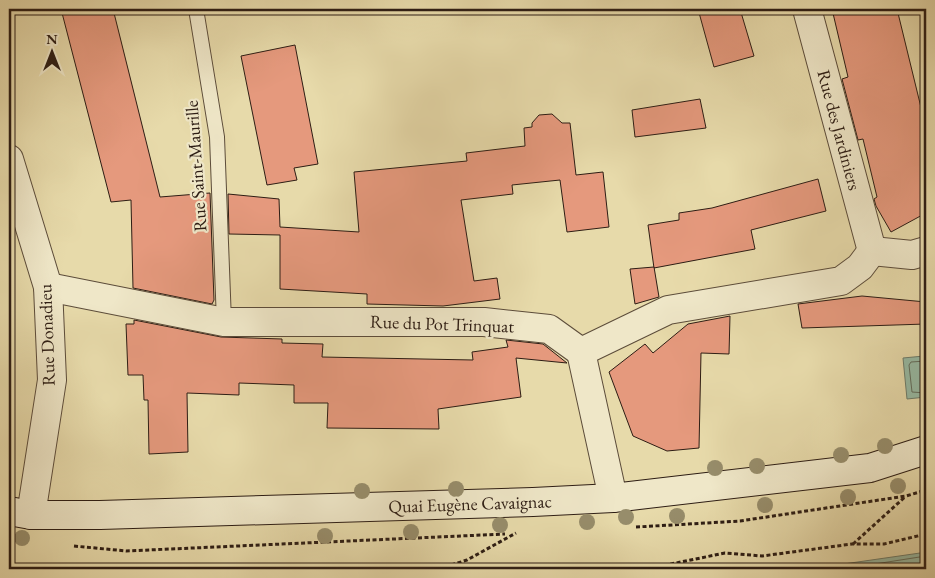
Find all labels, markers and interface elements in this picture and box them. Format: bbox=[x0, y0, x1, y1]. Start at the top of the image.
north arrow bbox=[28, 28, 78, 78]
text: N bbox=[46, 30, 58, 48]
street label: Rue des Jardiniers bbox=[812, 67, 867, 193]
street label: Rue Saint-Maurille bbox=[179, 100, 212, 232]
street label: Rue Donadieu bbox=[33, 283, 60, 386]
street label: Rue du Pot Trinquat bbox=[370, 309, 515, 338]
street label: Quai Eugène Cavaignac bbox=[388, 489, 552, 518]

